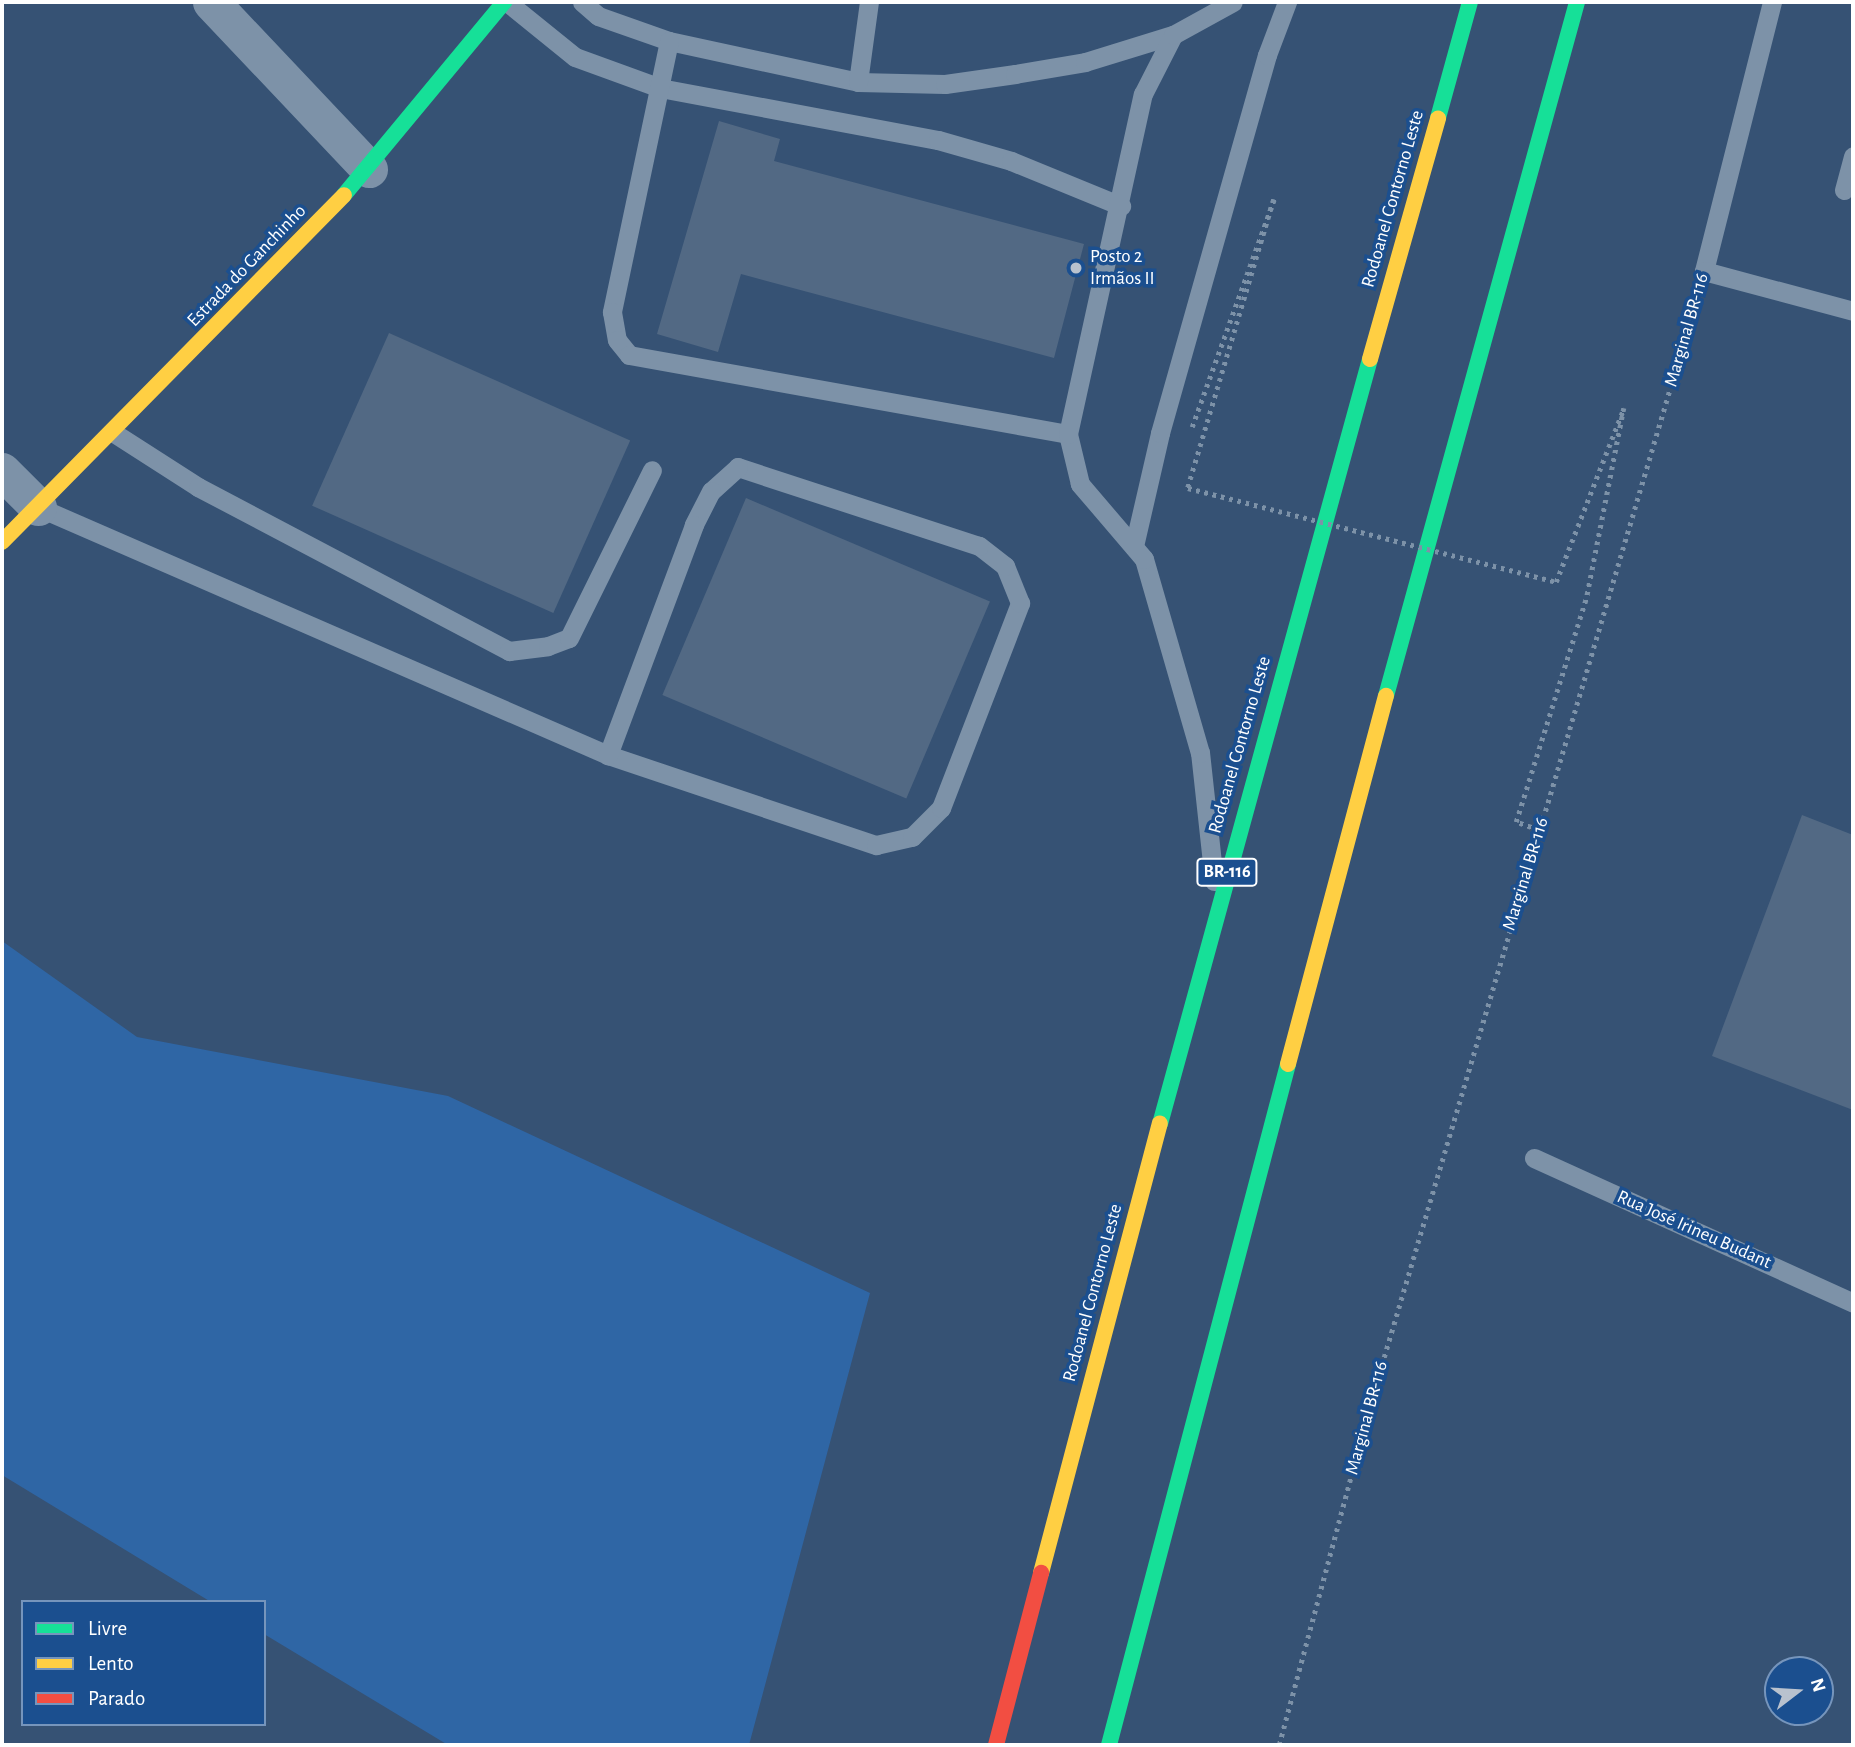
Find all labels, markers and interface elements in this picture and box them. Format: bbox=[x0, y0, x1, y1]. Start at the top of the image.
street label: Rodoanel Contorno Leste bbox=[1357, 108, 1429, 290]
street label: Estrada do Ganchinho bbox=[183, 200, 311, 332]
place label: Posto 2 Irmãos II bbox=[1090, 246, 1155, 290]
marker: Posto 2 Irmãos II bbox=[1068, 260, 1084, 276]
street label: Marginal BR-116 bbox=[1660, 271, 1714, 389]
street label: Rodoanel Contorno Leste bbox=[1204, 654, 1276, 836]
street label: Marginal BR-116 bbox=[1498, 815, 1554, 933]
road number: BR-116 bbox=[1196, 858, 1258, 886]
street label: Rua José Irineu Budant bbox=[1613, 1186, 1775, 1274]
street label: Rodoanel Contorno Leste bbox=[1058, 1202, 1128, 1384]
street label: Marginal BR-116 bbox=[1341, 1359, 1393, 1477]
legend bbox=[21, 1600, 266, 1726]
text: Livre bbox=[88, 1618, 127, 1639]
text: Lento bbox=[88, 1653, 134, 1674]
north arrow bbox=[1764, 1656, 1834, 1726]
text: N bbox=[1807, 1676, 1829, 1694]
text: Parado bbox=[88, 1688, 145, 1709]

